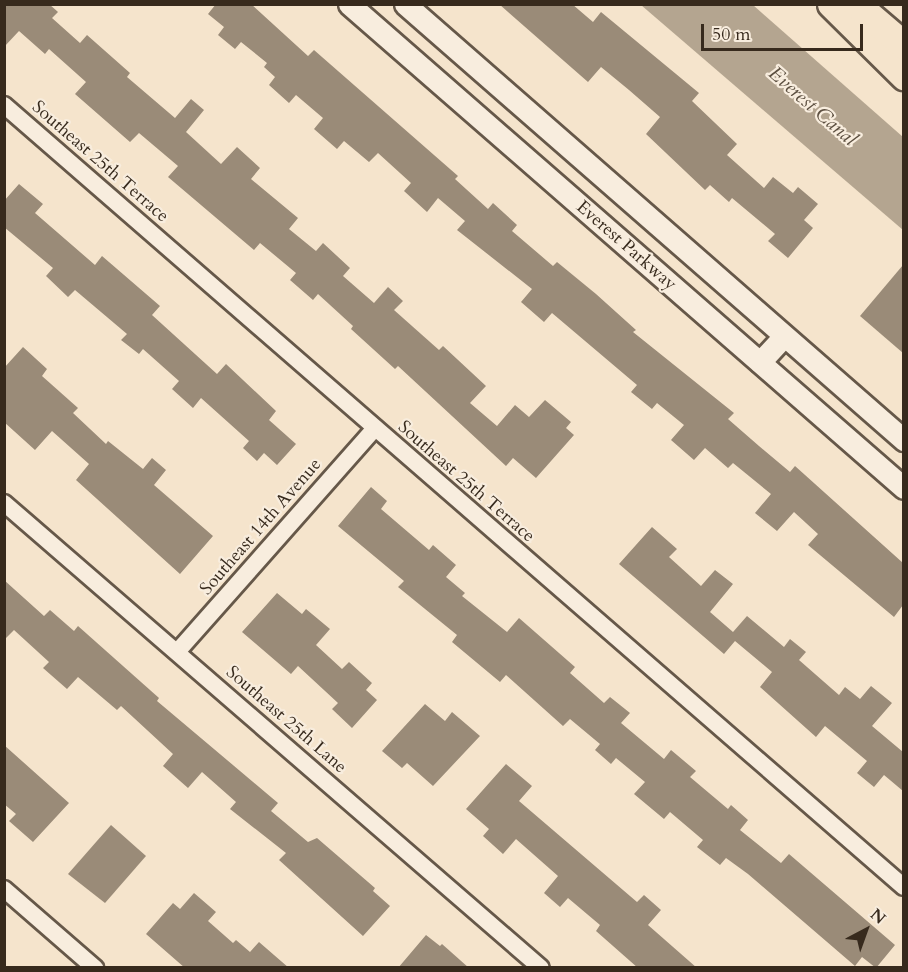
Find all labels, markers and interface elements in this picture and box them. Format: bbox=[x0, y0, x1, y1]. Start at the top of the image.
scale bar bbox=[704, 12, 866, 50]
text: 50 m bbox=[712, 22, 751, 47]
water label: Everest Canal bbox=[764, 61, 862, 151]
street label: Southeast 25th Terrace bbox=[27, 97, 173, 227]
street label: Everest Parkway bbox=[571, 197, 681, 295]
street label: Southeast 25th Terrace bbox=[393, 417, 539, 547]
street label: Southeast 14th Avenue bbox=[196, 454, 326, 600]
street label: Southeast 25th Lane bbox=[221, 662, 351, 778]
north arrow bbox=[836, 900, 896, 960]
text: N bbox=[865, 904, 890, 929]

